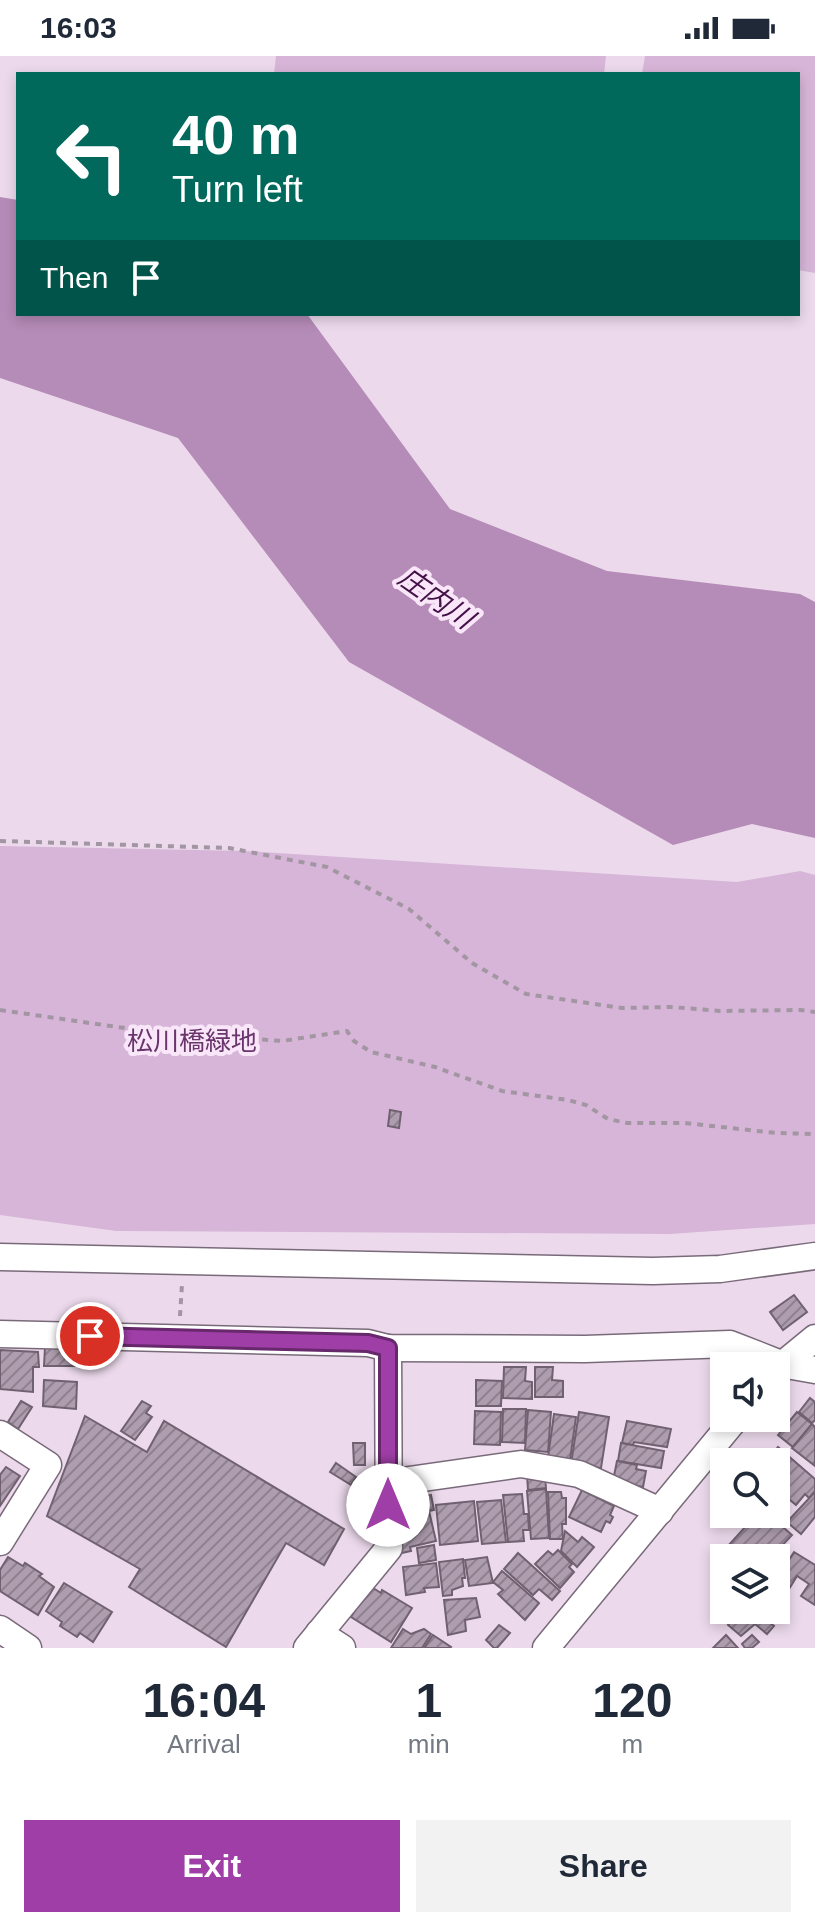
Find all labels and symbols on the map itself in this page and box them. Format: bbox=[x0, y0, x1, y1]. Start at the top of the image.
water label: 庄内川 bbox=[393, 561, 482, 637]
park label: 松川橋緑地 bbox=[127, 1026, 257, 1056]
pin bbox=[56, 1302, 124, 1370]
position arrow bbox=[346, 1463, 430, 1547]

